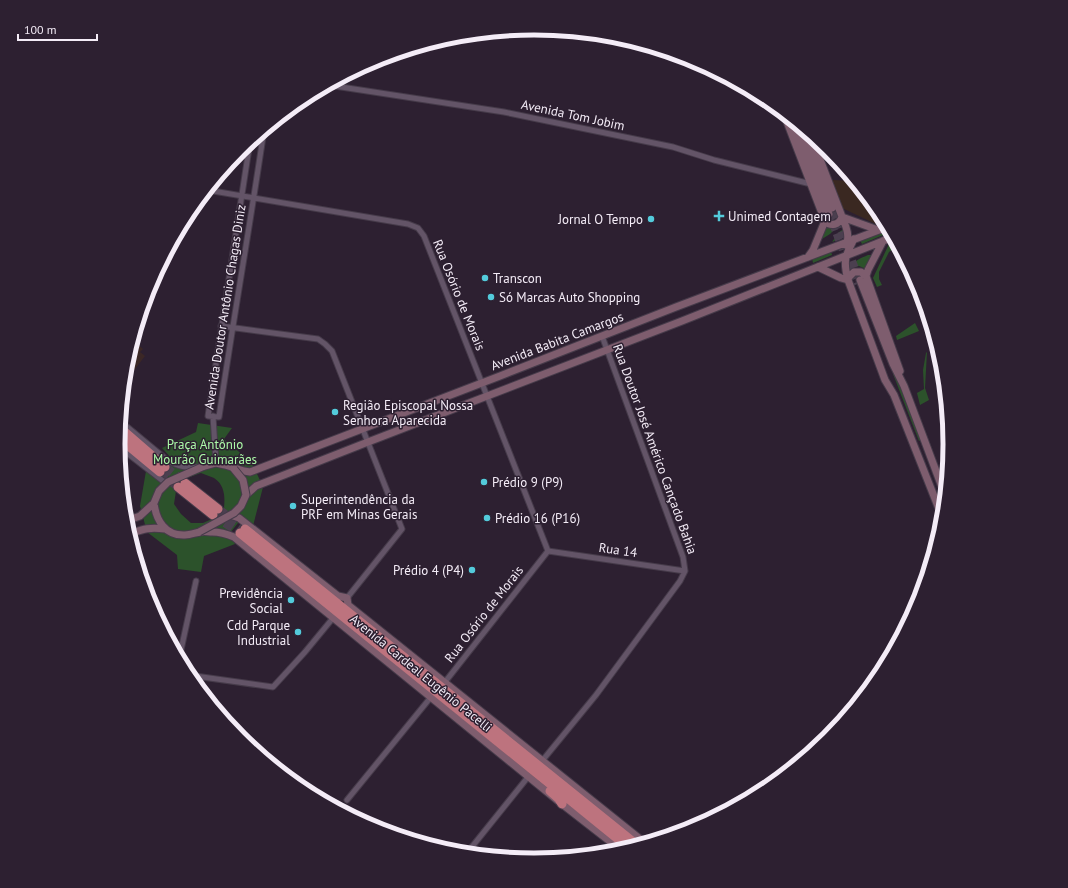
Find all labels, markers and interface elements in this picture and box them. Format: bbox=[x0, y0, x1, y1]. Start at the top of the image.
scale bar bbox=[18, 16, 97, 42]
text: 100 m bbox=[24, 22, 57, 37]
street label: Avenida Tom Jobim bbox=[520, 96, 626, 134]
street label: Avenida Doutor Antônio Chagas Diniz bbox=[200, 203, 250, 411]
place label: Unimed Contagem bbox=[728, 208, 831, 225]
marker: Unimed Contagem bbox=[713, 210, 725, 222]
place label: Jornal O Tempo bbox=[557, 211, 643, 228]
marker: Jornal O Tempo bbox=[646, 214, 656, 224]
street label: Rua Osório de Morais bbox=[429, 237, 489, 353]
place label: Transcon bbox=[493, 270, 542, 287]
marker: Transcon bbox=[480, 273, 490, 283]
place label: Só Marcas Auto Shopping bbox=[499, 289, 640, 306]
marker: Só Marcas Auto Shopping bbox=[486, 292, 496, 302]
street label: Avenida Babita Camargos bbox=[488, 308, 626, 374]
street label: Rua Doutor José Américo Cançado Bahia bbox=[609, 342, 701, 556]
place label: Região Episcopal Nossa Senhora Aparecida bbox=[343, 397, 473, 429]
marker: Região Episcopal Nossa Senhora Aparecida bbox=[330, 407, 340, 417]
park label: Praça Antônio Mourão Guimarães bbox=[153, 436, 257, 468]
place label: Prédio 9 (P9) bbox=[492, 474, 563, 491]
marker: Prédio 9 (P9) bbox=[479, 477, 489, 487]
place label: Superintendência da PRF em Minas Gerais bbox=[301, 491, 417, 523]
marker: Superintendência da PRF em Minas Gerais bbox=[288, 501, 298, 511]
place label: Prédio 16 (P16) bbox=[495, 510, 580, 527]
marker: Prédio 16 (P16) bbox=[482, 513, 492, 523]
street label: Rua 14 bbox=[598, 539, 638, 561]
place label: Prédio 4 (P4) bbox=[393, 562, 464, 579]
street label: Rua Osório de Morais bbox=[441, 562, 527, 666]
marker: Prédio 4 (P4) bbox=[467, 565, 477, 575]
place label: Previdência Social bbox=[219, 585, 283, 617]
marker: Previdência Social bbox=[286, 595, 296, 605]
street label: Avenida Cardeal Eugênio Pacelli bbox=[347, 610, 495, 736]
place label: Cdd Parque Industrial bbox=[227, 617, 290, 649]
marker: Cdd Parque Industrial bbox=[293, 627, 303, 637]

